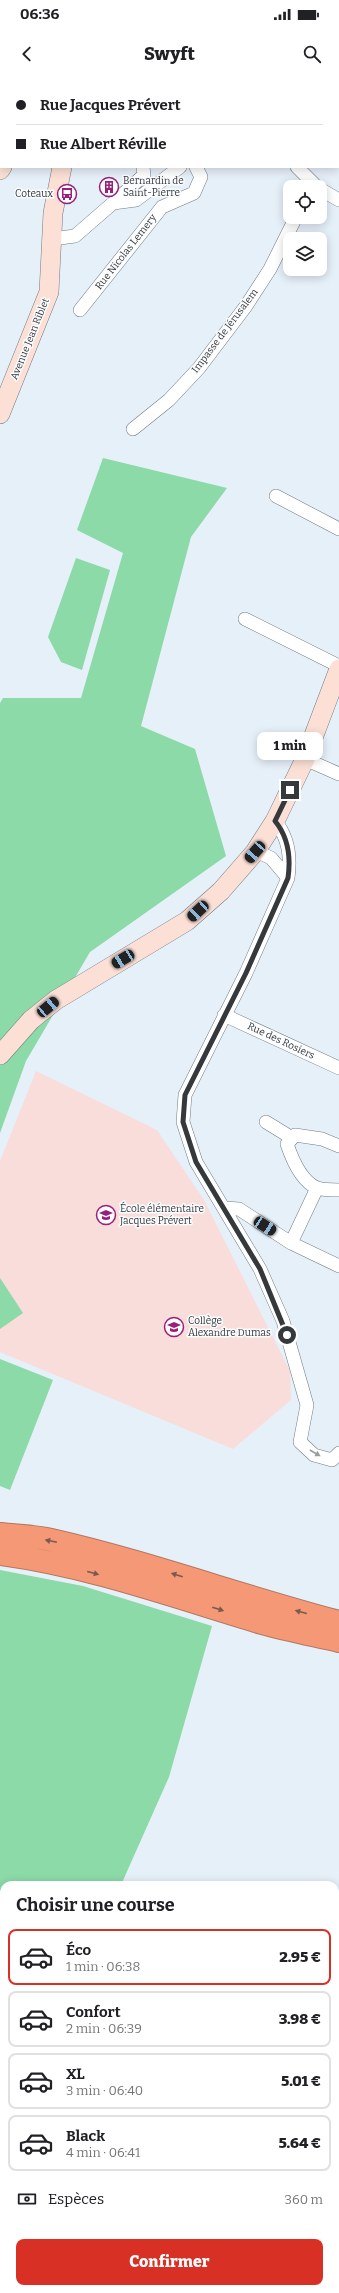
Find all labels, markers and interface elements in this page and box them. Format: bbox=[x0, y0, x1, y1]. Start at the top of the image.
text: 06:36 bbox=[20, 5, 59, 23]
icon: back bbox=[16, 43, 38, 65]
text: Swyft bbox=[144, 43, 195, 65]
icon: search bbox=[301, 43, 323, 65]
text: Rue Jacques Prévert bbox=[40, 96, 181, 114]
text: Rue Albert Réville bbox=[40, 135, 167, 153]
place label: Bernardin de Saint-Pierre bbox=[123, 175, 184, 199]
building icon: Bernardin de Saint-Pierre bbox=[98, 176, 120, 198]
map controls bbox=[283, 180, 327, 276]
button: locate bbox=[283, 180, 327, 224]
bus stop icon: Coteaux bbox=[56, 183, 78, 205]
place label: Coteaux bbox=[15, 188, 53, 200]
street label: Rue Nicolas Lemery bbox=[93, 211, 160, 292]
button: layers bbox=[283, 232, 327, 276]
street label: Impasse de Jérusalem bbox=[189, 286, 261, 375]
street label: Avenue Jean Riblet bbox=[8, 296, 52, 381]
callout: 1 min bbox=[257, 732, 323, 760]
text: 1 min bbox=[273, 738, 307, 753]
route end bbox=[281, 781, 299, 799]
car bbox=[243, 839, 267, 865]
car bbox=[185, 898, 211, 924]
car bbox=[110, 948, 136, 970]
car bbox=[35, 995, 61, 1019]
street label: Rue des Rosiers bbox=[246, 1020, 317, 1062]
place label: École élémentaire Jacques Prévert bbox=[119, 1201, 204, 1227]
school or university icon: École élémentaire Jacques Prévert bbox=[95, 1204, 117, 1226]
car bbox=[252, 1214, 278, 1238]
place label: Collège Alexandre Dumas bbox=[188, 1315, 271, 1339]
school or university icon: Collège Alexandre Dumas bbox=[163, 1316, 185, 1338]
route start bbox=[278, 1326, 296, 1344]
one-way arrow bbox=[309, 1450, 321, 1457]
one-way arrow bbox=[45, 1537, 58, 1543]
one-way arrow bbox=[87, 1570, 99, 1576]
one-way arrow bbox=[171, 1571, 183, 1577]
one-way arrow bbox=[212, 1606, 224, 1612]
one-way arrow bbox=[295, 1609, 308, 1615]
text: Choisir une course bbox=[16, 1894, 175, 1916]
icon: car bbox=[18, 1939, 54, 1975]
text: Éco bbox=[66, 1941, 91, 1959]
text: 2.95 € bbox=[279, 1948, 321, 1966]
text: 1 min · 06:38 bbox=[66, 1959, 140, 1974]
icon: car bbox=[18, 2001, 54, 2037]
text: Confort bbox=[66, 2003, 121, 2021]
text: 3.98 € bbox=[279, 2010, 321, 2028]
text: 2 min · 06:39 bbox=[66, 2021, 142, 2036]
icon: car bbox=[18, 2063, 54, 2099]
text: XL bbox=[66, 2065, 85, 2083]
text: 5.01 € bbox=[281, 2072, 321, 2090]
text: 3 min · 06:40 bbox=[66, 2083, 143, 2098]
icon: car bbox=[18, 2125, 54, 2161]
text: Black bbox=[66, 2127, 105, 2145]
text: 5.64 € bbox=[279, 2134, 321, 2152]
text: 4 min · 06:41 bbox=[66, 2145, 140, 2160]
icon: cash bbox=[16, 2188, 38, 2210]
text: Espèces bbox=[48, 2190, 104, 2208]
text: 360 m bbox=[285, 2192, 323, 2207]
button: Confirmer bbox=[16, 2239, 323, 2285]

